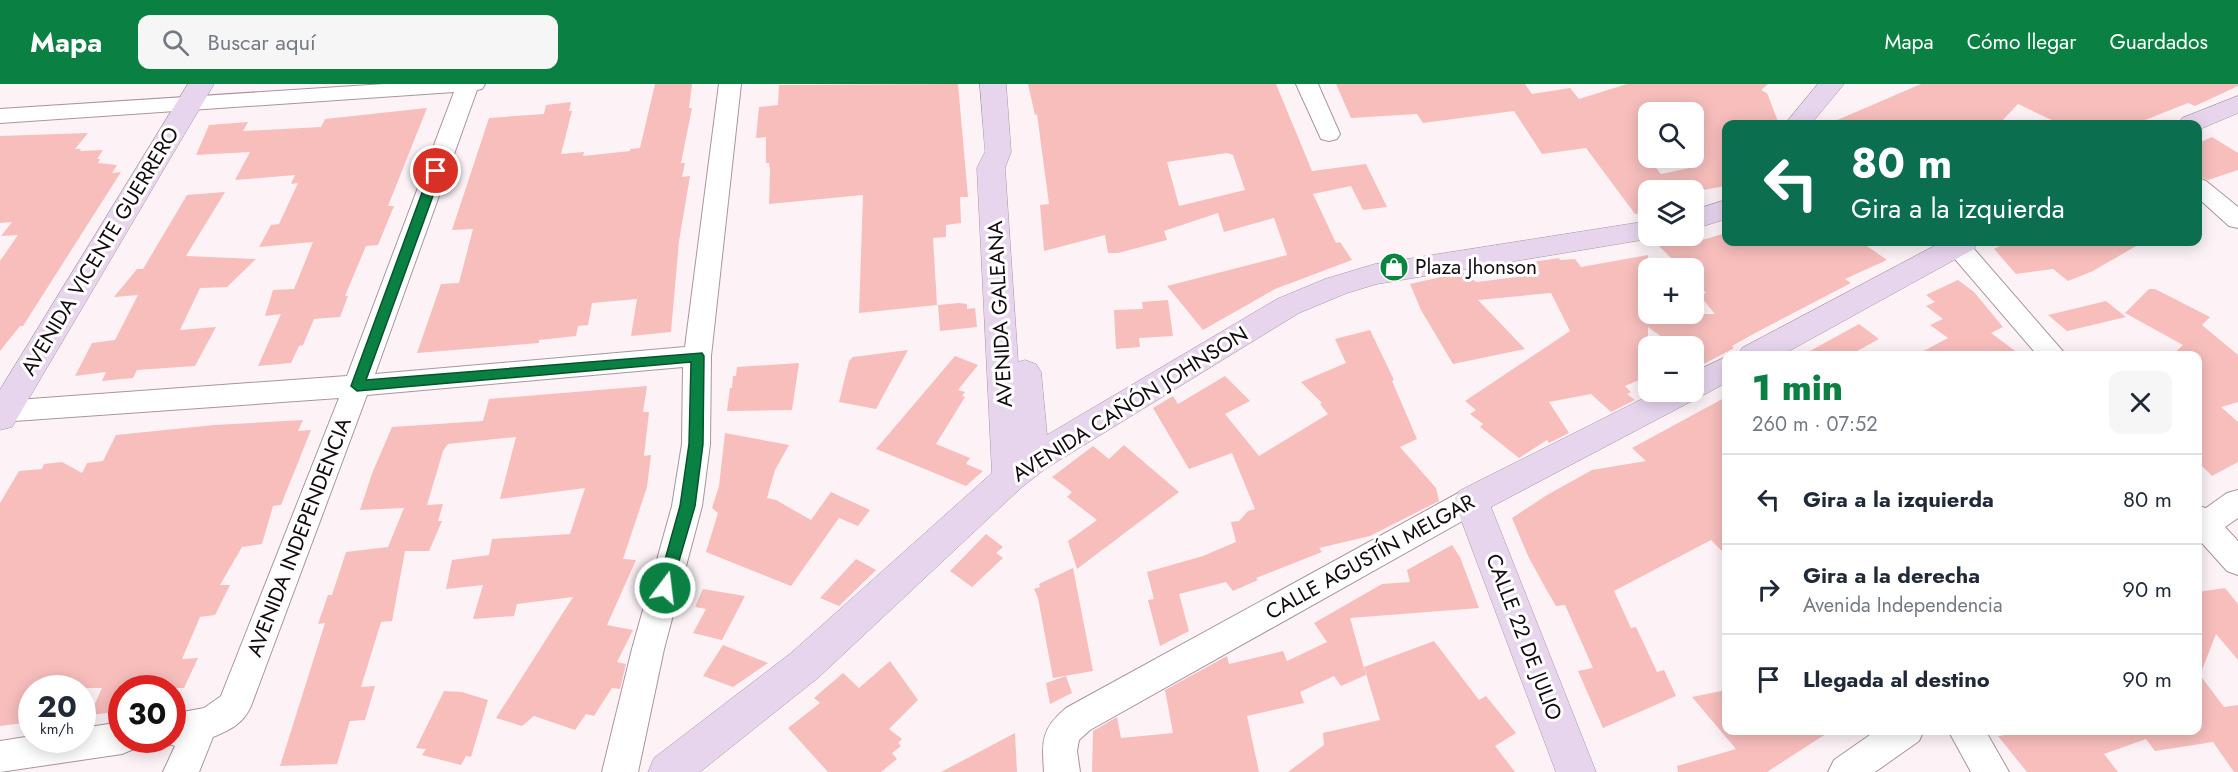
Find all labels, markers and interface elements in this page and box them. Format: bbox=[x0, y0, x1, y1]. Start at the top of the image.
search box bbox=[138, 15, 558, 69]
text: Mapa bbox=[30, 22, 102, 63]
icon: search bbox=[159, 26, 192, 59]
text: Buscar aquí bbox=[207, 26, 316, 58]
text: Mapa bbox=[1884, 27, 1934, 57]
text: Cómo llegar bbox=[1967, 27, 2076, 57]
text: Guardados bbox=[2109, 27, 2208, 57]
map controls bbox=[1638, 102, 1704, 402]
button: search bbox=[1638, 102, 1704, 168]
street label: AVENIDA VICENTE GUERRERO bbox=[14, 121, 186, 381]
text: 80 m bbox=[1851, 133, 1952, 194]
icon: left bbox=[1752, 144, 1830, 222]
pin bbox=[410, 145, 461, 196]
icon: arrive bbox=[419, 154, 452, 187]
button: layers bbox=[1638, 180, 1704, 246]
text: Gira a la izquierda bbox=[1851, 189, 2065, 228]
street label: AVENIDA GALEANA bbox=[980, 220, 1020, 408]
shop icon: Plaza Jhonson bbox=[1378, 251, 1410, 283]
place label: Plaza Jhonson bbox=[1415, 252, 1537, 282]
button: + bbox=[1638, 258, 1704, 324]
street label: AVENIDA CAÑÓN JOHNSON bbox=[1006, 319, 1254, 489]
button: − bbox=[1638, 336, 1704, 402]
text: 1 min bbox=[1752, 361, 1843, 413]
button: close bbox=[2109, 371, 2172, 434]
text: 260 m · 07:52 bbox=[1752, 410, 1878, 439]
street label: AVENIDA INDEPENDENCIA bbox=[239, 413, 359, 661]
icon: left bbox=[1752, 483, 1785, 516]
text: Gira a la izquierda bbox=[1803, 483, 1994, 515]
text: 80 m bbox=[2123, 483, 2172, 515]
street label: CALLE AGUSTÍN MELGAR bbox=[1260, 487, 1480, 627]
street label: CALLE 22 DE JULIO bbox=[1478, 549, 1570, 725]
position arrow bbox=[633, 556, 697, 620]
text: Gira a la derecha bbox=[1803, 559, 1980, 591]
icon: right bbox=[1752, 573, 1785, 606]
text: 90 m bbox=[2122, 573, 2172, 605]
text: Avenida Independencia bbox=[1803, 591, 2003, 620]
icon: arrive bbox=[1752, 663, 1785, 696]
text: Llegada al destino bbox=[1803, 663, 1990, 695]
text: 90 m bbox=[2122, 663, 2172, 695]
speed limit sign: 30 bbox=[108, 675, 186, 753]
text: 20 bbox=[37, 685, 77, 728]
text: km/h bbox=[40, 718, 74, 740]

